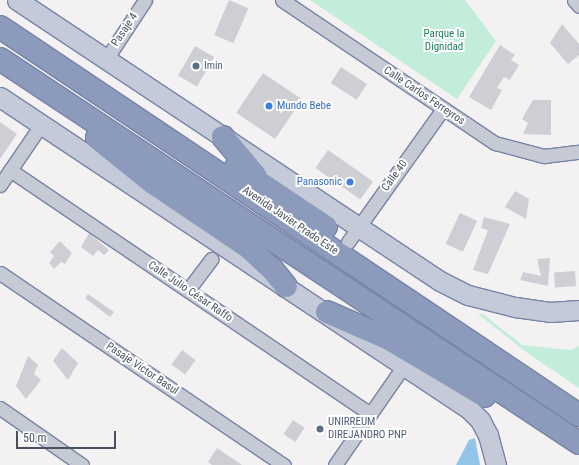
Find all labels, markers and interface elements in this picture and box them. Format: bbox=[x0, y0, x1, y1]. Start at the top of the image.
street label: Pasaje 4 bbox=[109, 11, 141, 49]
park label: Parque la Dignidad bbox=[424, 28, 464, 54]
place label: Imin bbox=[204, 59, 223, 73]
marker: Imin bbox=[191, 61, 201, 71]
street label: Calle Carlos Ferreyros bbox=[381, 64, 467, 128]
place label: Mundo Bebe bbox=[277, 99, 331, 113]
marker: Mundo Bebe bbox=[264, 101, 274, 111]
street label: Calle 40 bbox=[379, 158, 411, 194]
place label: Panasonic bbox=[297, 175, 342, 189]
marker: Panasonic bbox=[345, 177, 355, 187]
street label: Avenida Javier Prado Este bbox=[240, 184, 340, 258]
street label: Calle Julio César Raffo bbox=[145, 259, 235, 325]
street label: Pasaje Víctor Basul bbox=[103, 340, 181, 398]
place label: UNIRREUM DIREJANDRO PNP bbox=[328, 416, 407, 442]
scale bar bbox=[18, 423, 118, 449]
marker: UNIRREUM DIREJANDRO PNP bbox=[315, 424, 325, 434]
text: 50 m bbox=[23, 431, 47, 445]

